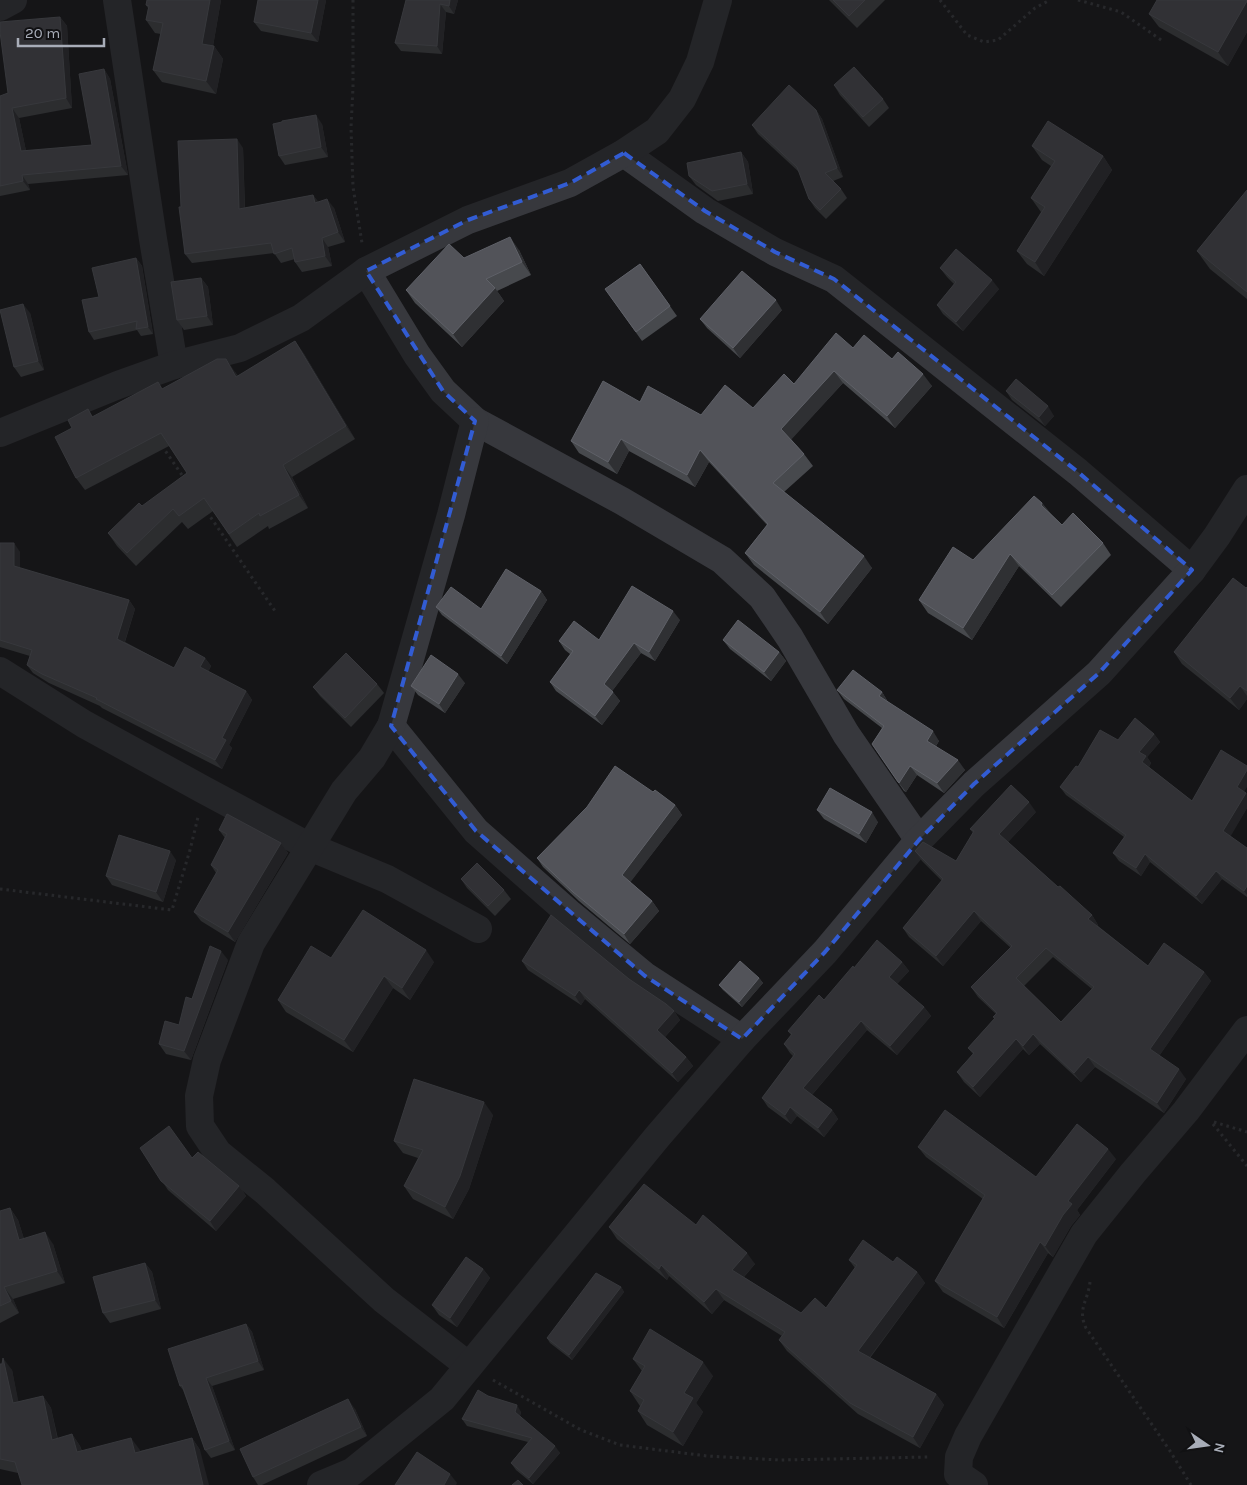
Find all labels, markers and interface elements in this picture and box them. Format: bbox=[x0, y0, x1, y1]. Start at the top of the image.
scale bar bbox=[18, 15, 104, 47]
text: 20 m bbox=[25, 24, 60, 42]
north arrow bbox=[1182, 1420, 1232, 1470]
text: N bbox=[1210, 1441, 1229, 1455]

